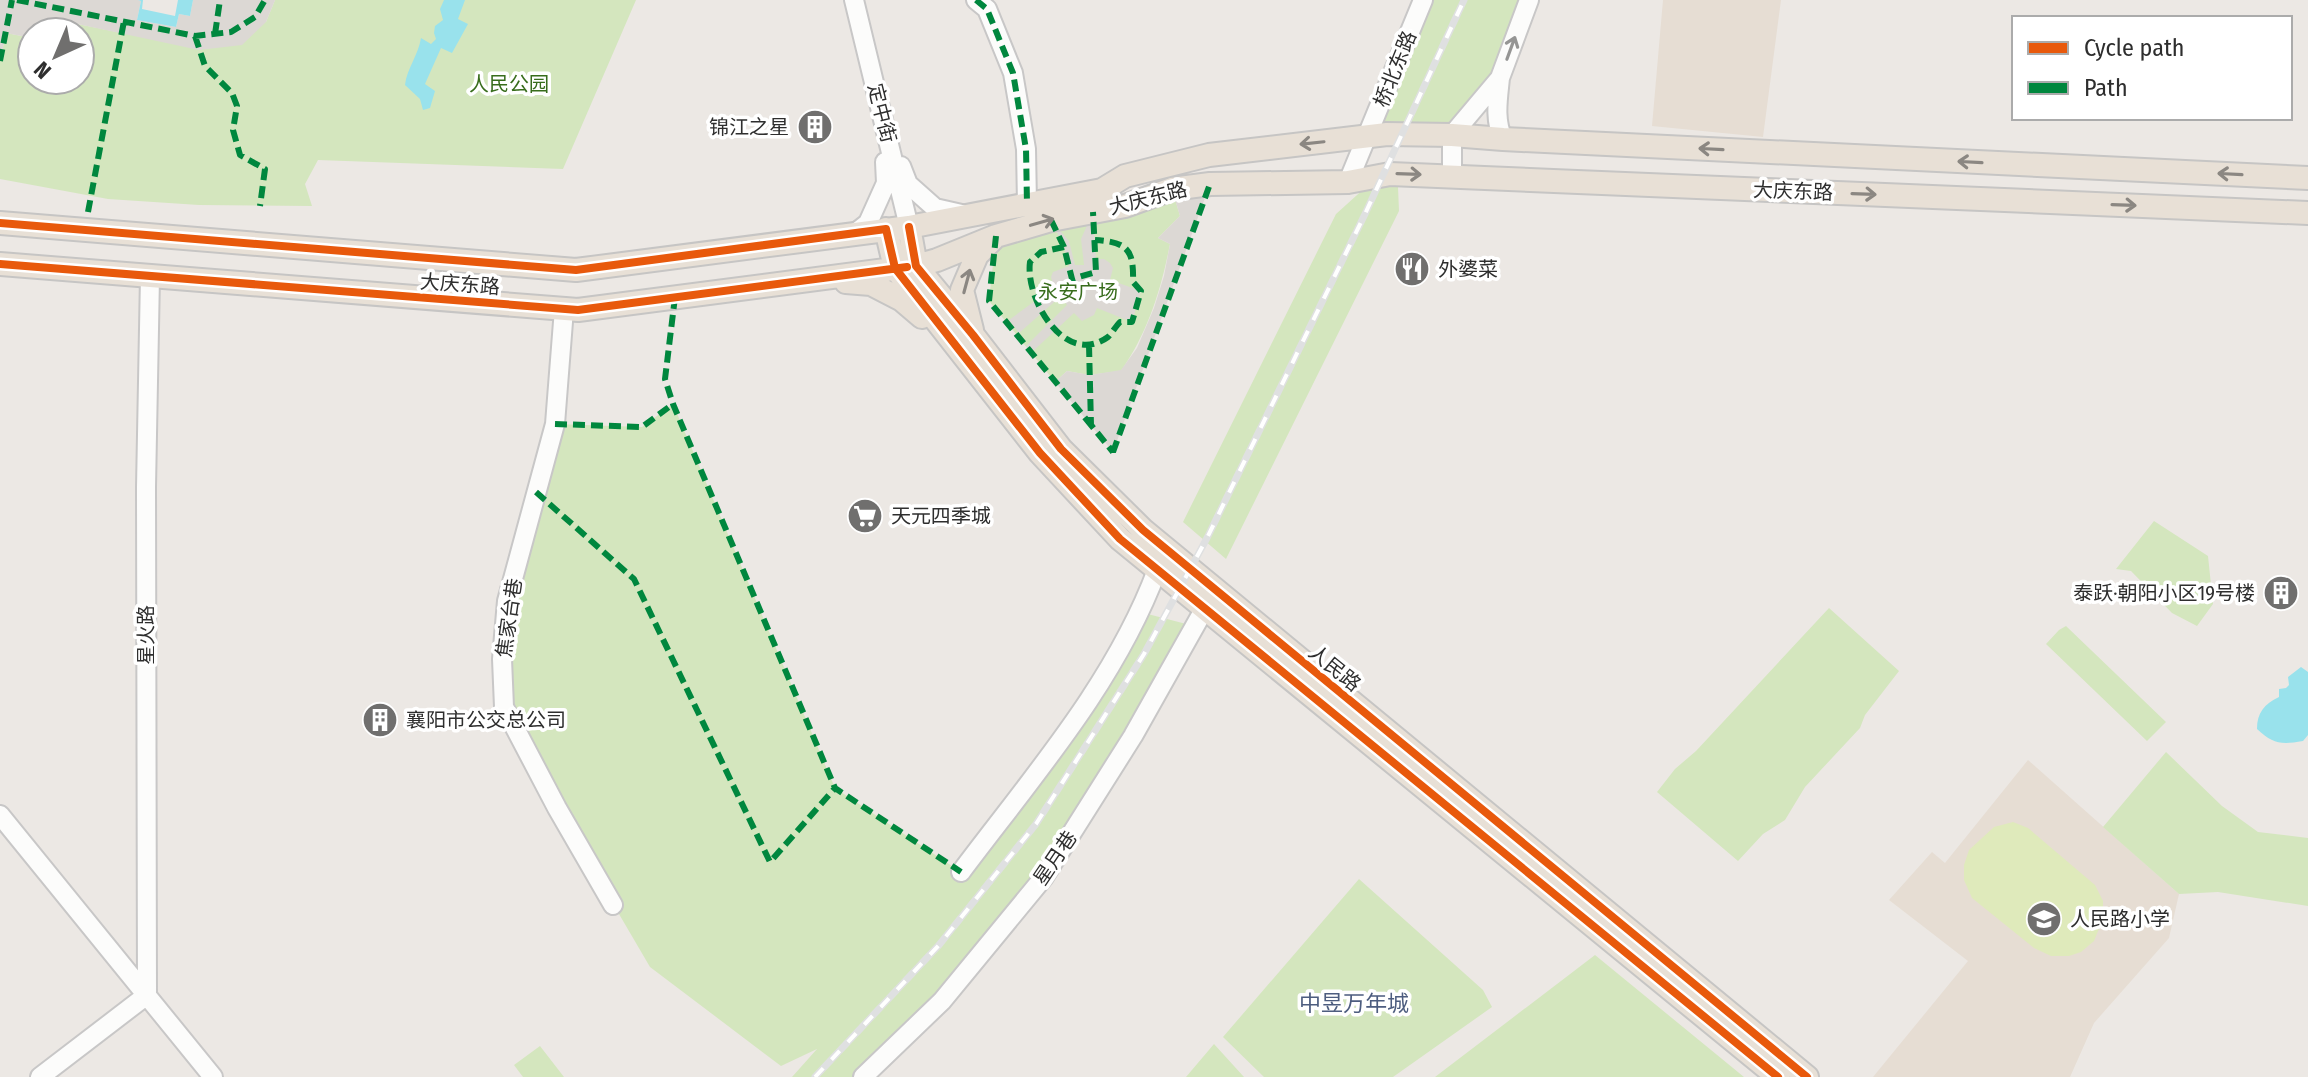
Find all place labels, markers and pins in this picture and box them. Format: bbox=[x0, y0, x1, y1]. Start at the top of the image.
building icon: 锦江之星 bbox=[796, 108, 834, 146]
place label: 锦江之星 bbox=[709, 115, 789, 139]
restaurant icon: 外婆菜 bbox=[1393, 250, 1431, 288]
place label: 外婆菜 bbox=[1438, 257, 1498, 281]
supermarket icon: 天元四季城 bbox=[846, 497, 884, 535]
place label: 天元四季城 bbox=[891, 504, 991, 528]
building icon: 泰跃·朝阳小区19号楼 bbox=[2262, 574, 2300, 612]
place label: 泰跃·朝阳小区19号楼 bbox=[2073, 581, 2255, 605]
building icon: 襄阳市公交总公司 bbox=[361, 701, 399, 739]
place label: 襄阳市公交总公司 bbox=[406, 708, 566, 732]
school or university icon: 人民路小学 bbox=[2025, 900, 2063, 938]
place label: 人民路小学 bbox=[2070, 907, 2170, 931]

